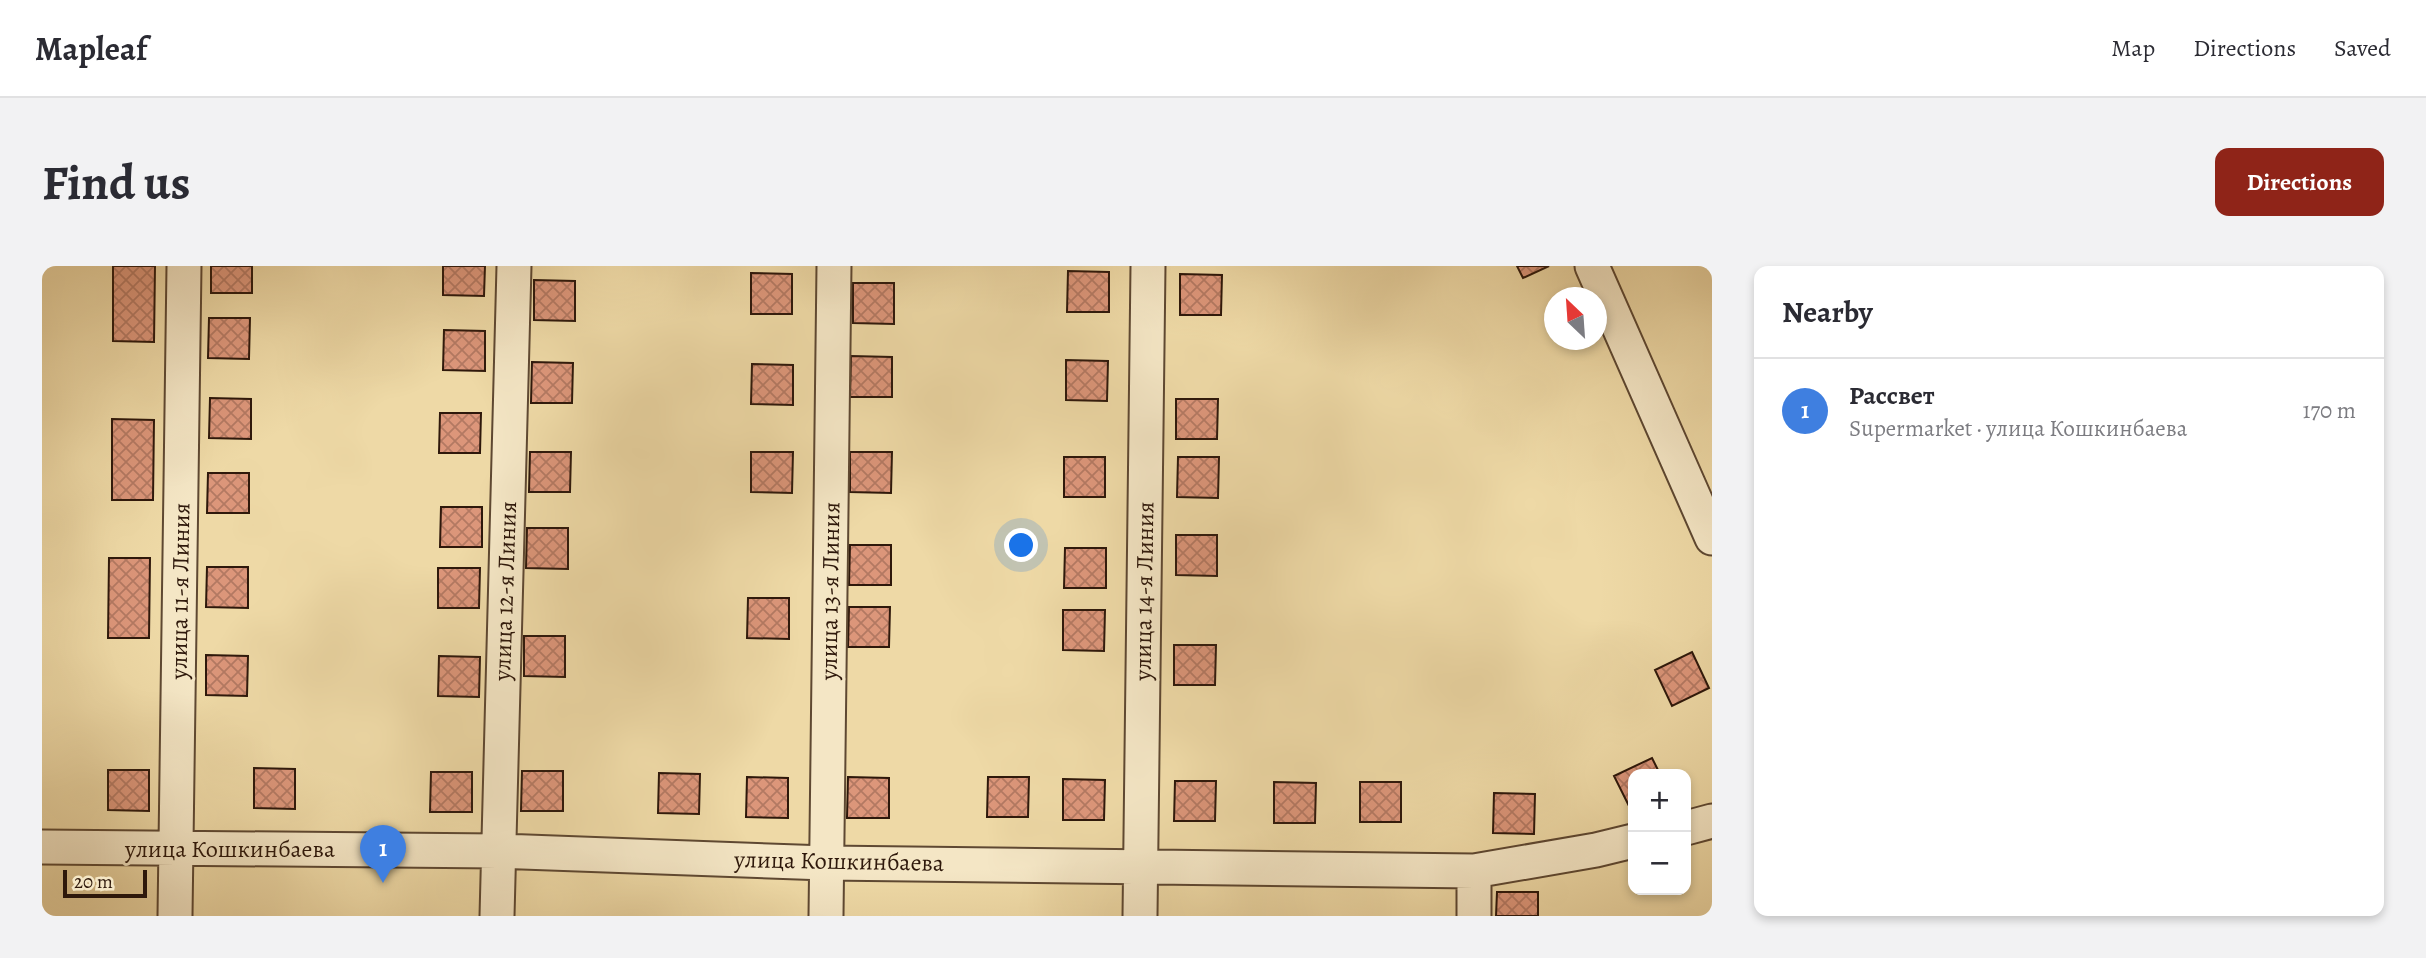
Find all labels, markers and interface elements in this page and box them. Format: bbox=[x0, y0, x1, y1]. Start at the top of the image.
text: Mapleaf bbox=[35, 26, 147, 71]
text: Map bbox=[2111, 32, 2155, 64]
text: Directions bbox=[2193, 32, 2296, 64]
text: Saved bbox=[2334, 32, 2391, 64]
button: Directions bbox=[2215, 148, 2384, 216]
text: Find us bbox=[42, 149, 190, 216]
north arrow bbox=[1544, 287, 1607, 350]
text: Nearby bbox=[1782, 292, 1873, 332]
text: Рассвет bbox=[1849, 378, 1935, 413]
text: 1 bbox=[1801, 395, 1809, 426]
text: 170 m bbox=[2303, 395, 2356, 426]
text: Supermarket · улица Кошкинбаева bbox=[1849, 413, 2187, 444]
street label: улица 12-я Линия bbox=[486, 501, 524, 682]
street label: улица 14-я Линия bbox=[1126, 501, 1162, 682]
street label: улица 11-я Линия bbox=[162, 502, 198, 681]
street label: улица 13-я Линия bbox=[812, 502, 848, 681]
your location bbox=[1004, 528, 1038, 562]
map controls bbox=[1628, 769, 1691, 895]
button: + bbox=[1628, 769, 1691, 832]
pin: 1 bbox=[360, 825, 406, 883]
button: − bbox=[1628, 832, 1691, 895]
street label: улица Кошкинбаева bbox=[124, 833, 335, 865]
street label: улица Кошкинбаева bbox=[733, 843, 944, 879]
scale bar bbox=[63, 867, 147, 899]
text: 20 m bbox=[74, 869, 113, 895]

